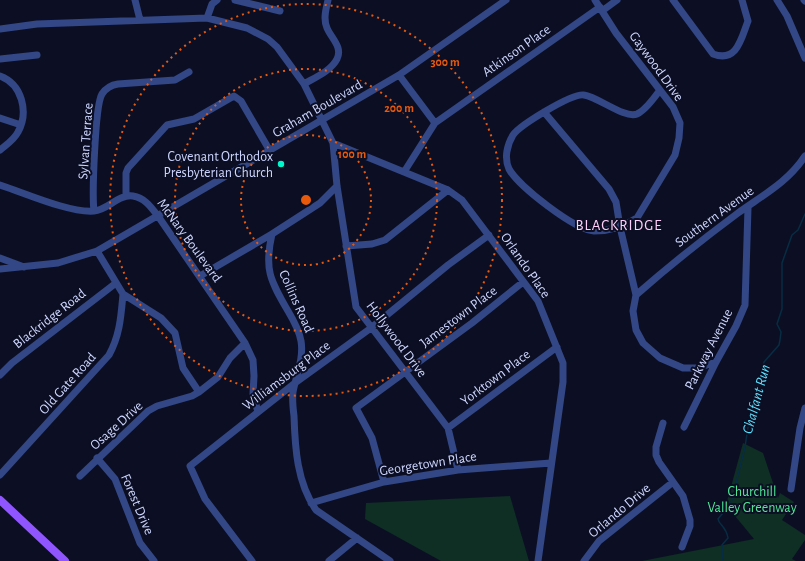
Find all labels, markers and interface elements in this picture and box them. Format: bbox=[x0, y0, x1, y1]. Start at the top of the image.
street label: Atkinson Place bbox=[480, 22, 553, 79]
street label: Gaywood Drive bbox=[626, 29, 686, 104]
text: 300 m bbox=[430, 56, 460, 68]
street label: Graham Boulevard bbox=[270, 78, 365, 140]
street label: Sylvan Terrace bbox=[76, 102, 96, 180]
text: 200 m bbox=[384, 102, 414, 114]
text: 100 m bbox=[338, 148, 366, 160]
place label: Covenant Orthodox Presbyterian Church bbox=[164, 150, 273, 180]
marker: Covenant Orthodox Presbyterian Church bbox=[276, 159, 286, 169]
street label: Southern Avenue bbox=[673, 184, 756, 250]
centre of rings bbox=[299, 193, 313, 207]
street label: McNary Boulevard bbox=[154, 196, 224, 285]
district label: BLACKRIDGE bbox=[575, 218, 663, 233]
street label: Orlando Place bbox=[498, 230, 553, 301]
street label: Collins Road bbox=[276, 268, 316, 335]
street label: Jamestown Place bbox=[418, 283, 500, 350]
street label: Blackridge Road bbox=[11, 286, 89, 351]
street label: Hollywood Drive bbox=[363, 299, 429, 380]
street label: Parkway Avenue bbox=[683, 307, 735, 392]
street label: Williamsburg Place bbox=[240, 338, 333, 413]
street label: Yorktown Place bbox=[458, 347, 533, 408]
street label: Old Gate Road bbox=[37, 350, 99, 417]
water label: Chalfant Run bbox=[740, 363, 773, 435]
street label: Osage Drive bbox=[88, 399, 146, 453]
street label: Georgetown Place bbox=[379, 449, 478, 479]
street label: Forest Drive bbox=[118, 472, 156, 537]
street label: Orlando Drive bbox=[586, 481, 653, 541]
park label: Churchill Valley Greenway bbox=[707, 485, 797, 515]

